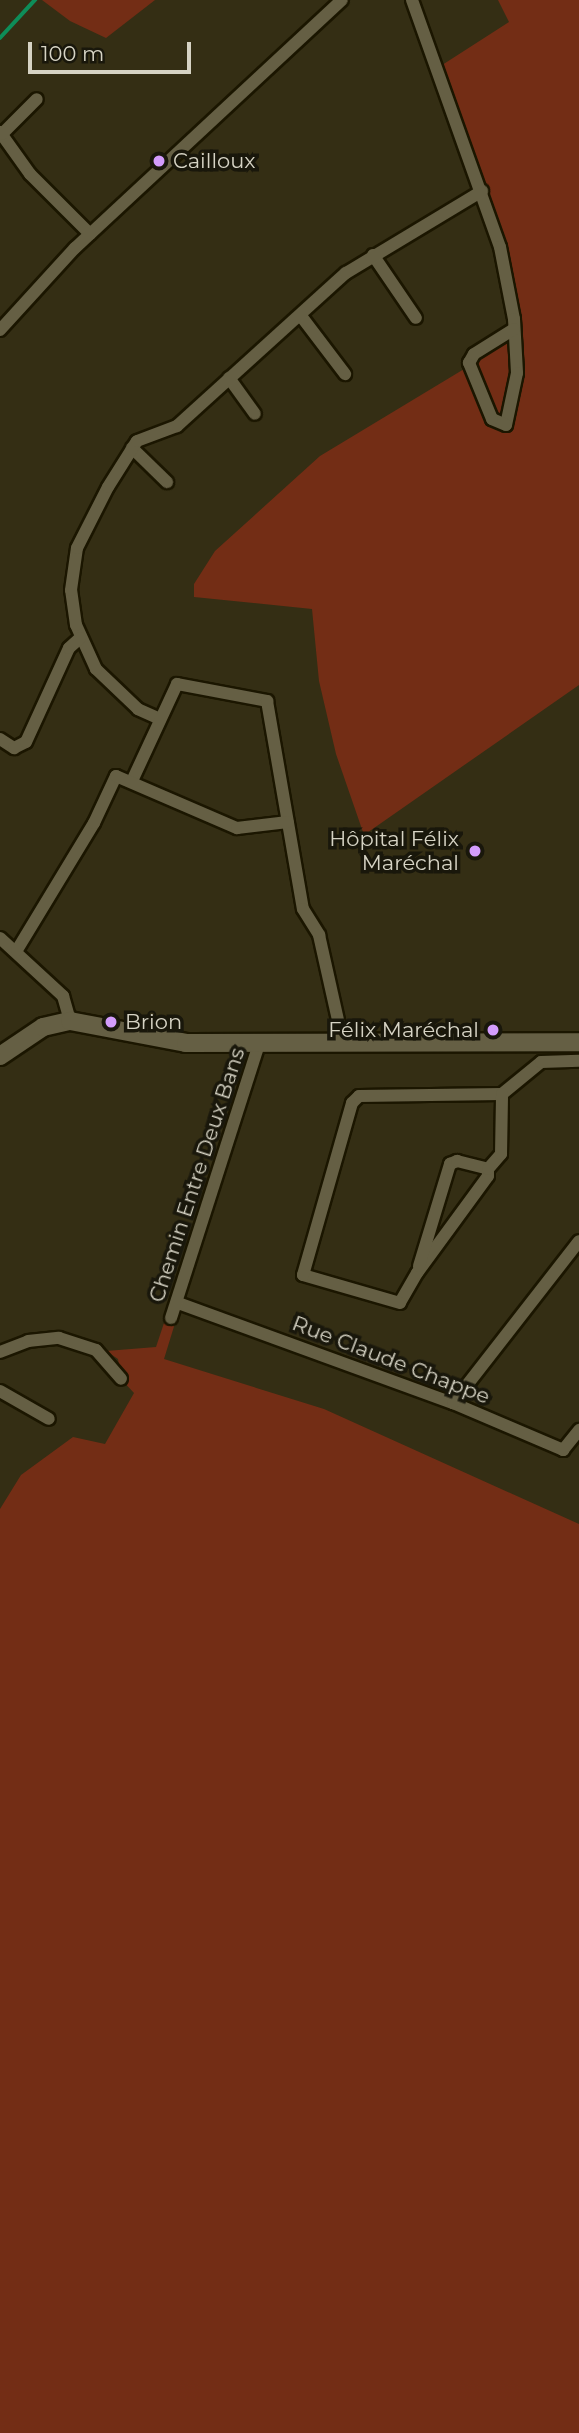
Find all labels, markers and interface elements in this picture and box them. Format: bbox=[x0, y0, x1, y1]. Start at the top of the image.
scale bar bbox=[32, 28, 194, 72]
text: 100 m bbox=[41, 41, 104, 66]
place label: Cailloux bbox=[173, 148, 256, 174]
marker: Cailloux bbox=[151, 153, 167, 169]
place label: Hôpital Félix Maréchal bbox=[329, 826, 459, 876]
marker: Hôpital Félix Maréchal bbox=[465, 841, 485, 861]
place label: Brion bbox=[125, 1009, 182, 1035]
marker: Brion bbox=[103, 1014, 119, 1030]
place label: Félix Maréchal bbox=[328, 1017, 479, 1043]
marker: Félix Maréchal bbox=[485, 1022, 501, 1038]
street label: Chemin Entre Deux Bans bbox=[144, 1045, 250, 1305]
street label: Rue Claude Chappe bbox=[289, 1311, 493, 1409]

